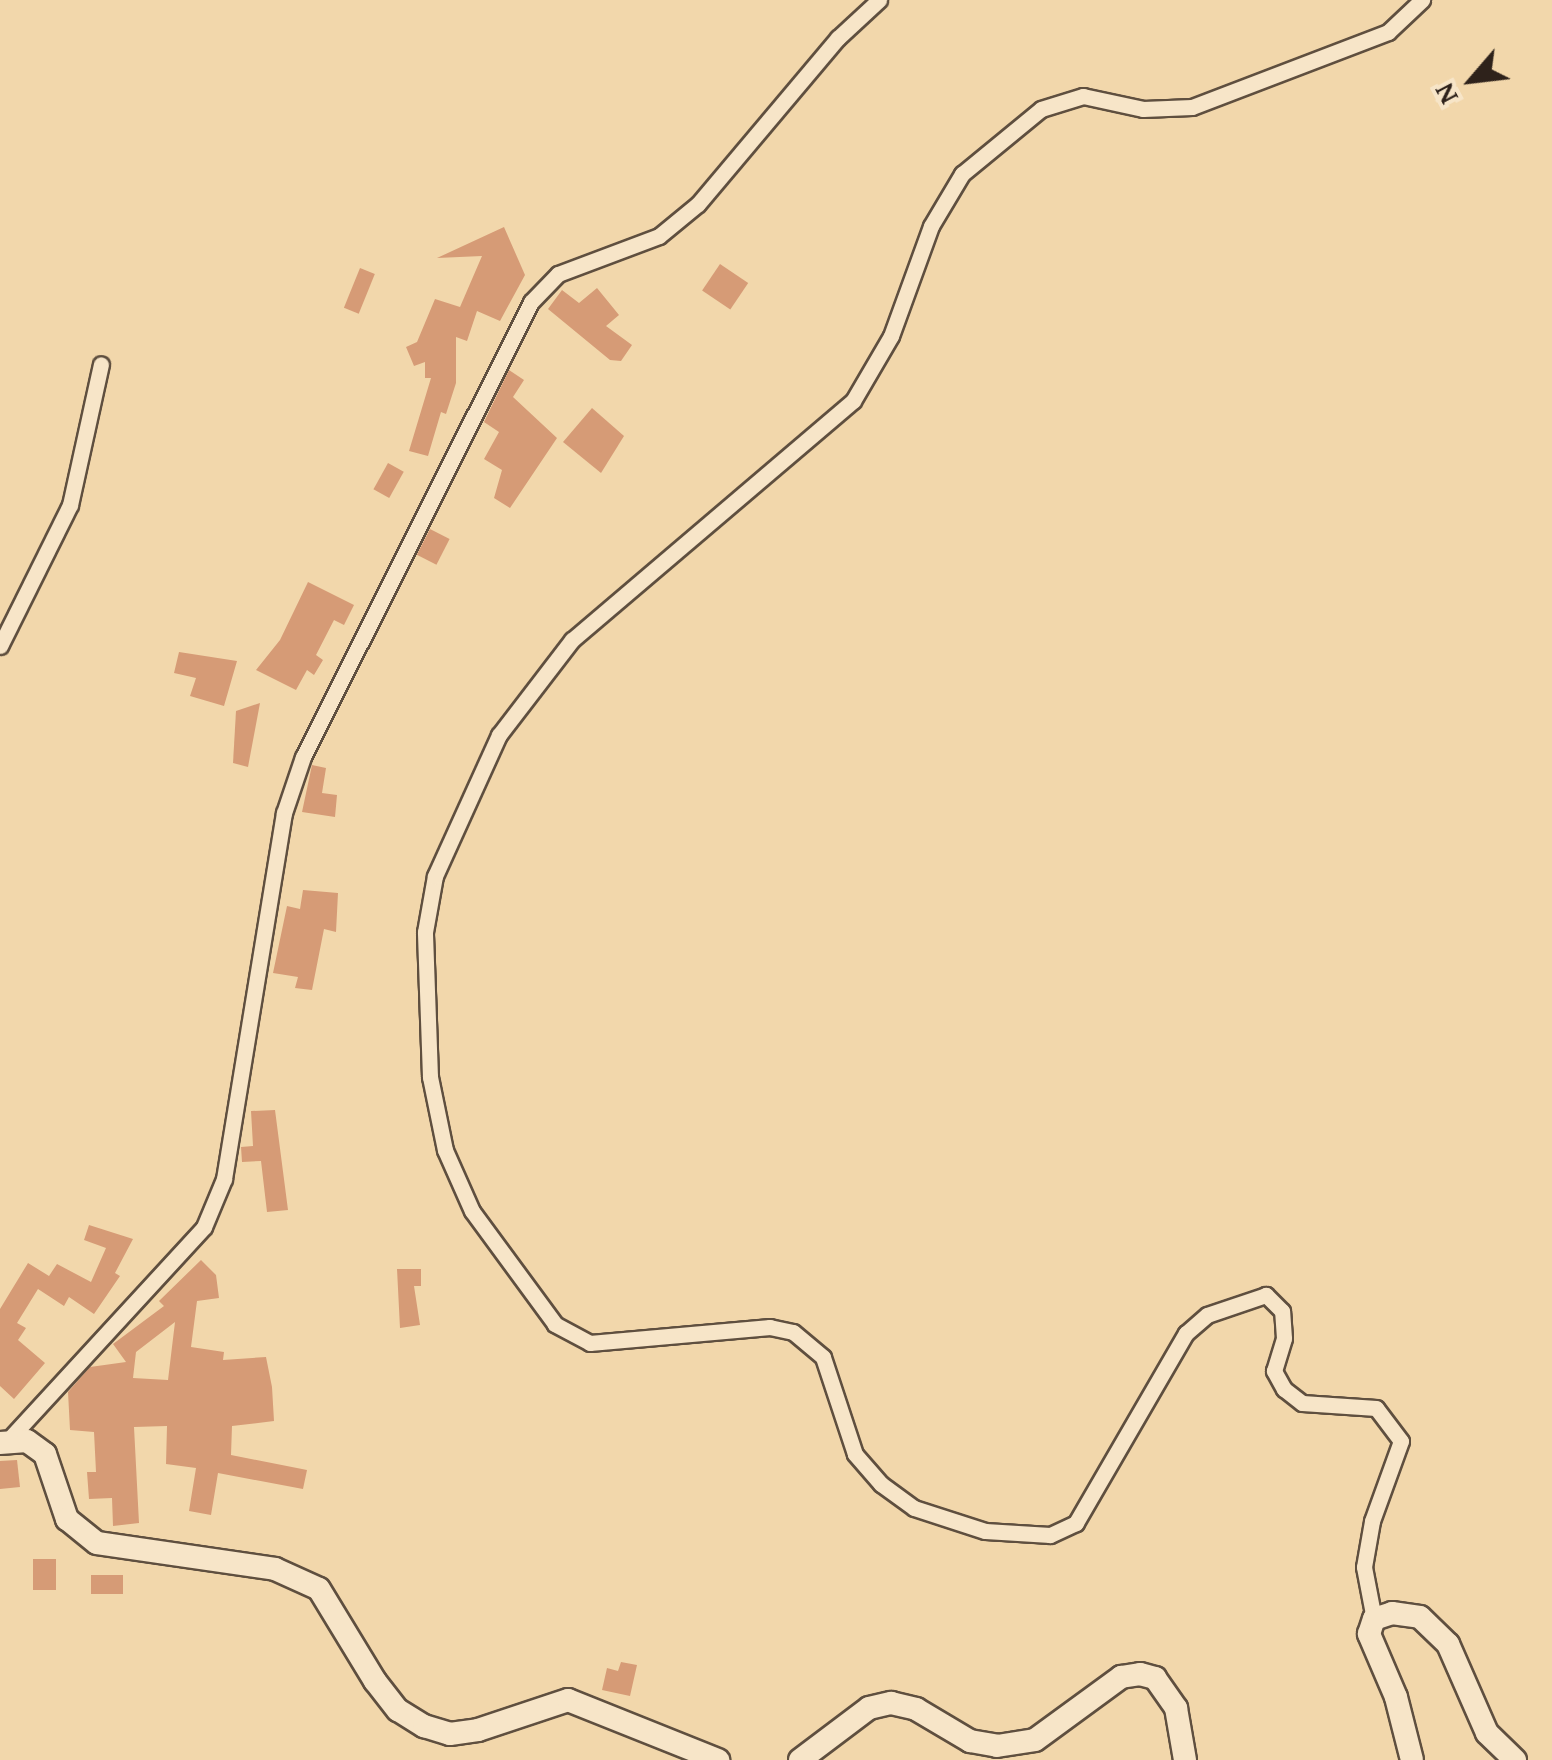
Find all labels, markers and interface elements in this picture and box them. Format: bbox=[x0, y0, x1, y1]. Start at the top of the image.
north arrow bbox=[1422, 30, 1522, 130]
text: N bbox=[1423, 76, 1468, 112]

